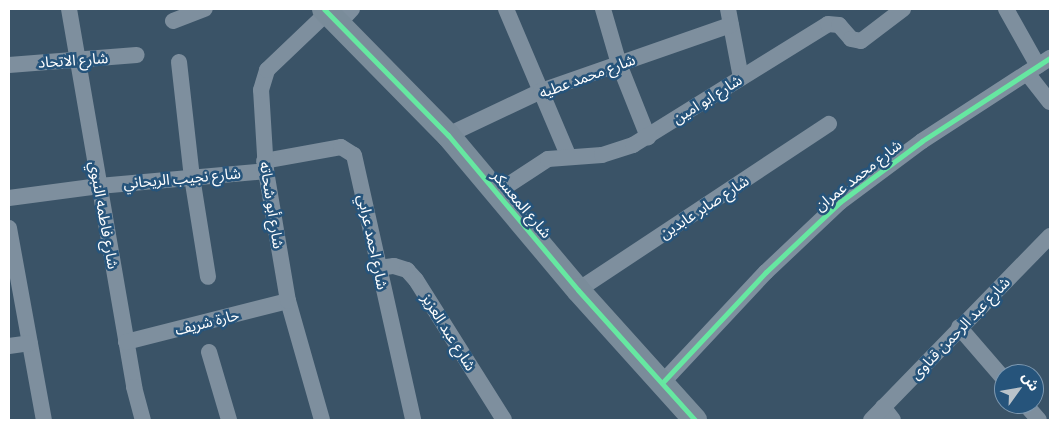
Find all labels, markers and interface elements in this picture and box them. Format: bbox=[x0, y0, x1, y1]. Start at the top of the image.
street label: شارع الاتحاد bbox=[37, 49, 109, 71]
street label: شارع محمد عطيه bbox=[536, 50, 638, 102]
street label: شارع ابو امين bbox=[669, 71, 745, 127]
street label: شارع محمد عمران bbox=[811, 135, 905, 215]
street label: شارع فاطمه النبوي bbox=[86, 160, 122, 270]
street label: شارع أبو شحاته bbox=[256, 160, 288, 250]
street label: شارع نجيب الريحاني bbox=[123, 164, 241, 192]
street label: شارع المعسكر bbox=[488, 167, 556, 241]
street label: شارع صابر عابدين bbox=[656, 171, 752, 243]
street label: شارع احمد عرابي bbox=[354, 193, 392, 291]
street label: شارع عبد الرحمن قناوى bbox=[907, 273, 1013, 383]
street label: شارع عبد العزيز bbox=[418, 290, 480, 374]
street label: حارة شريف bbox=[173, 305, 241, 339]
north arrow bbox=[994, 364, 1044, 414]
text: ش bbox=[1017, 368, 1045, 395]

